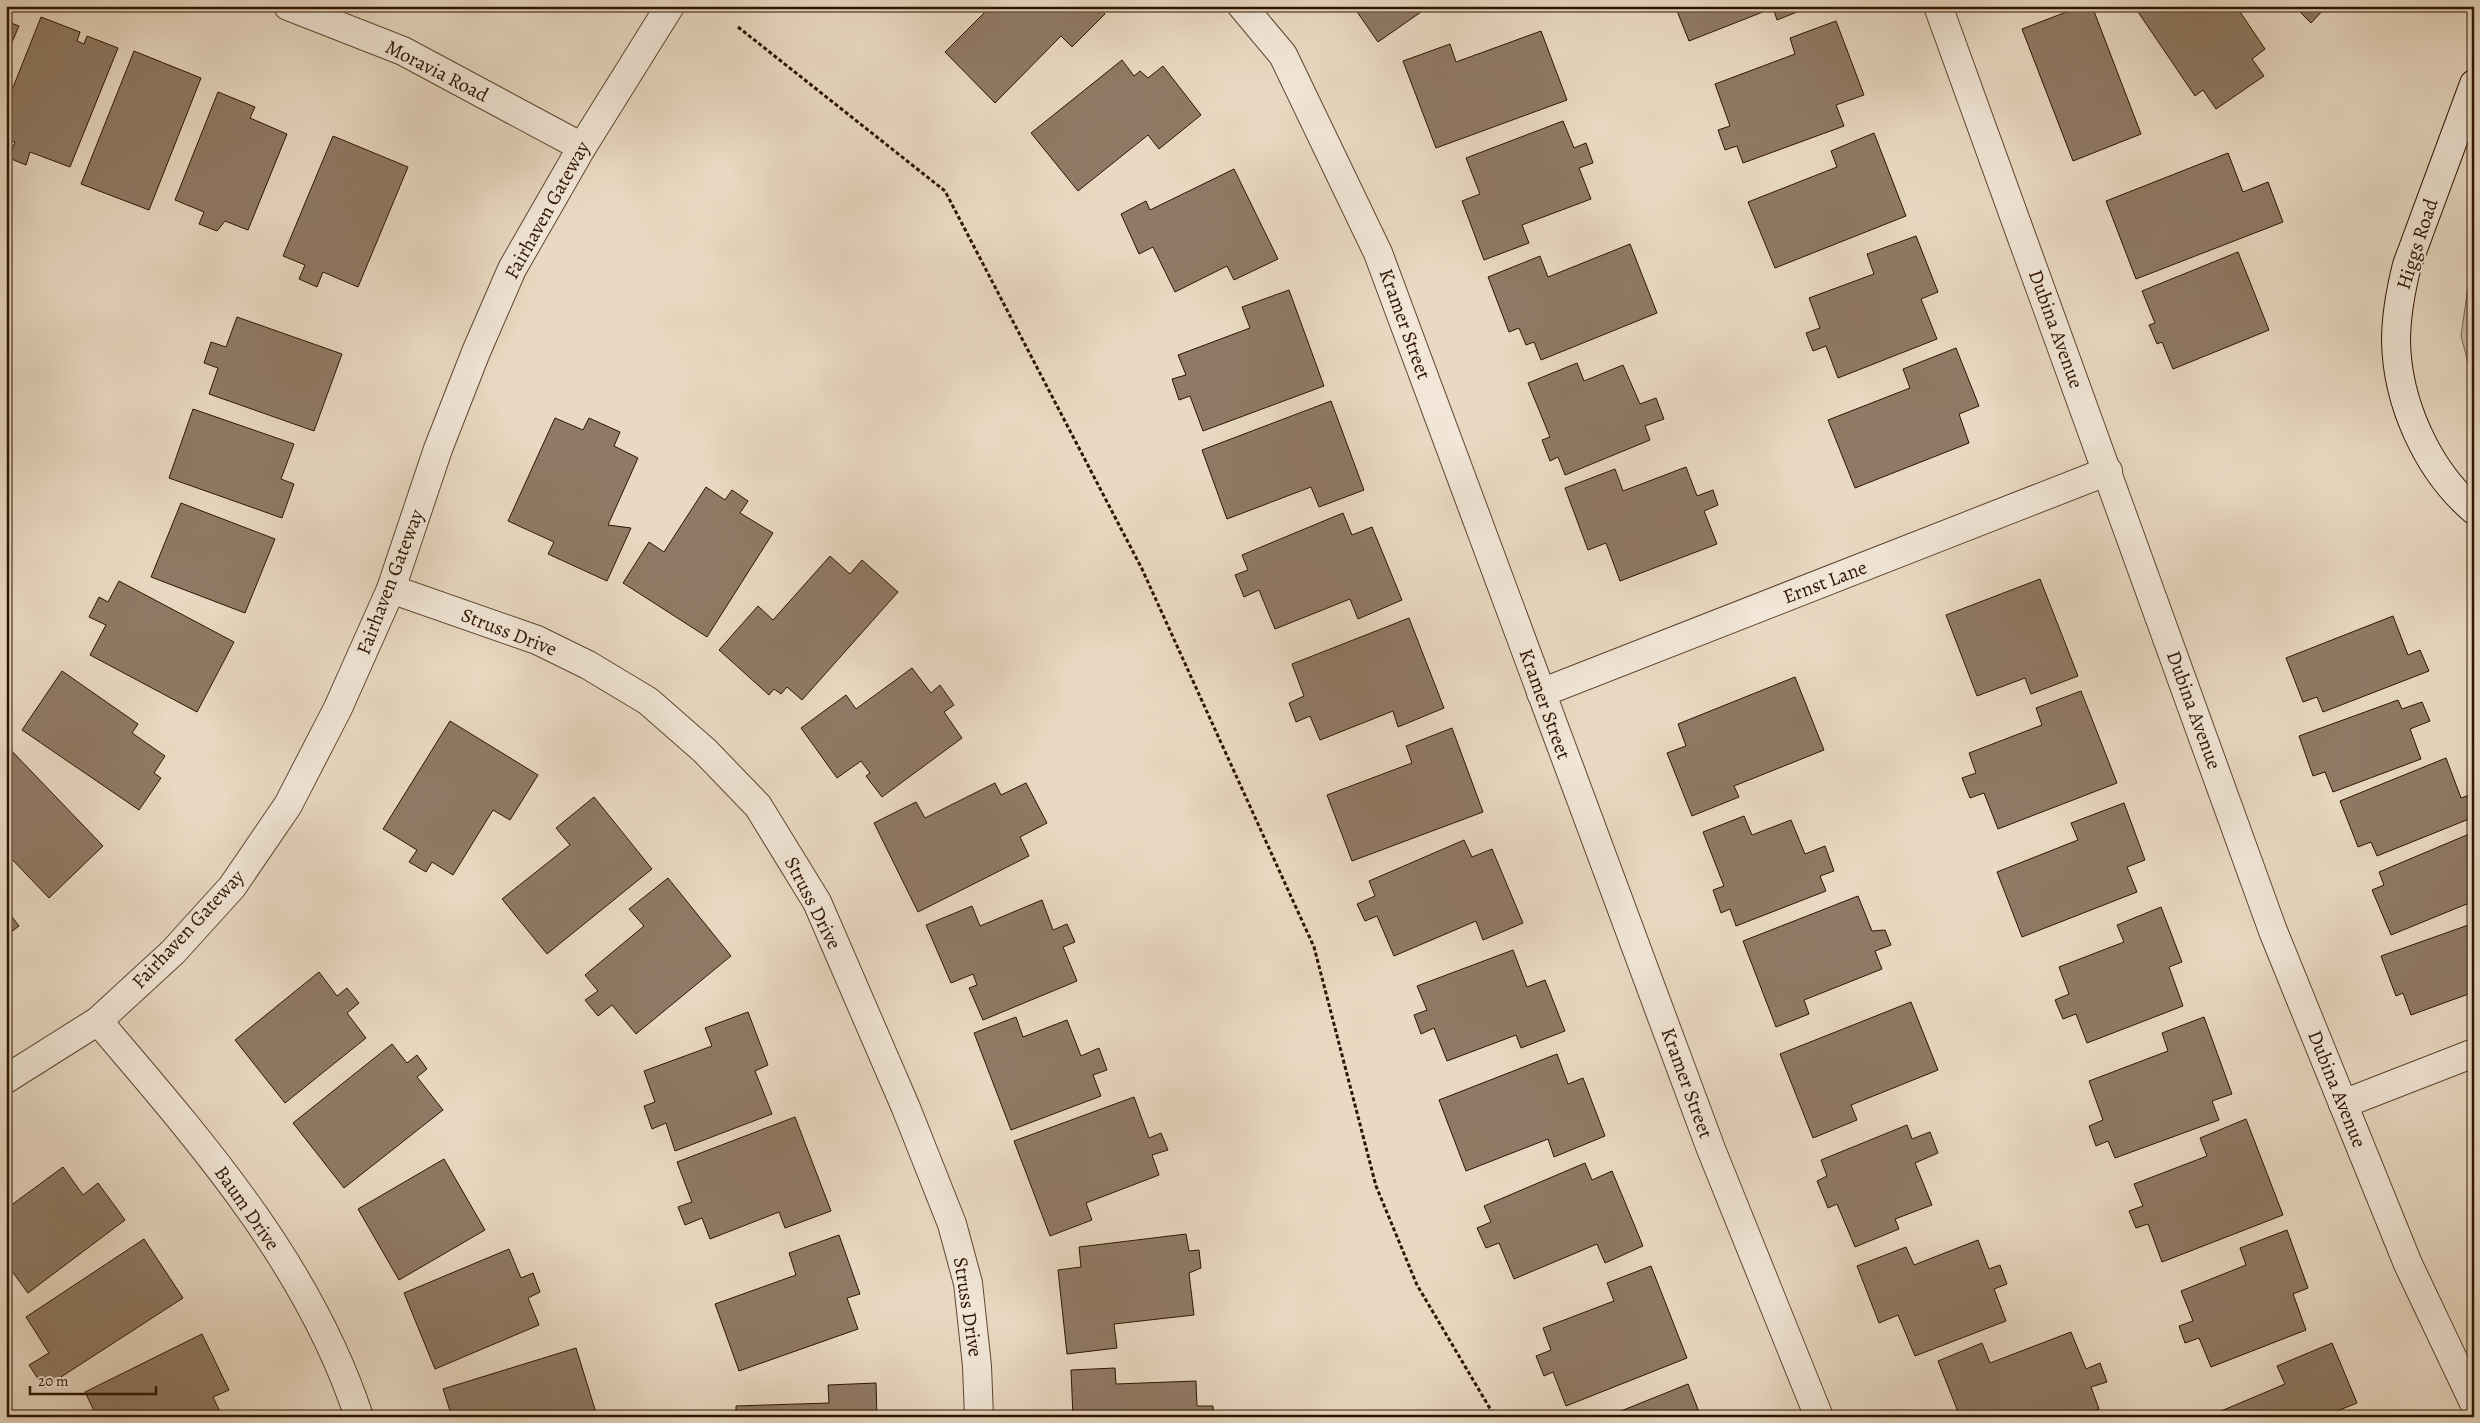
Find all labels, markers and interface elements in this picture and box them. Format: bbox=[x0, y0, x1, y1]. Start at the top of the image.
street label: Moravia Road bbox=[381, 33, 493, 109]
street label: Fairhaven Gateway bbox=[498, 135, 597, 284]
street label: Higgs Road bbox=[2390, 195, 2444, 293]
street label: Kramer Street bbox=[1373, 265, 1438, 383]
street label: Dubina Avenue bbox=[2022, 266, 2090, 392]
street label: Fairhaven Gateway bbox=[350, 504, 431, 659]
street label: Ernst Lane bbox=[1779, 554, 1871, 610]
street label: Struss Drive bbox=[457, 601, 561, 663]
street label: Kramer Street bbox=[1513, 645, 1578, 763]
street label: Dubina Avenue bbox=[2160, 647, 2228, 773]
street label: Struss Drive bbox=[778, 852, 848, 954]
street label: Fairhaven Gateway bbox=[126, 863, 251, 994]
street label: Kramer Street bbox=[1655, 1024, 1720, 1142]
street label: Dubina Avenue bbox=[2301, 1026, 2373, 1152]
street label: Baum Drive bbox=[208, 1160, 286, 1256]
street label: Struss Drive bbox=[947, 1255, 989, 1359]
scale bar bbox=[30, 1363, 156, 1395]
text: 20 m bbox=[38, 1371, 69, 1391]

